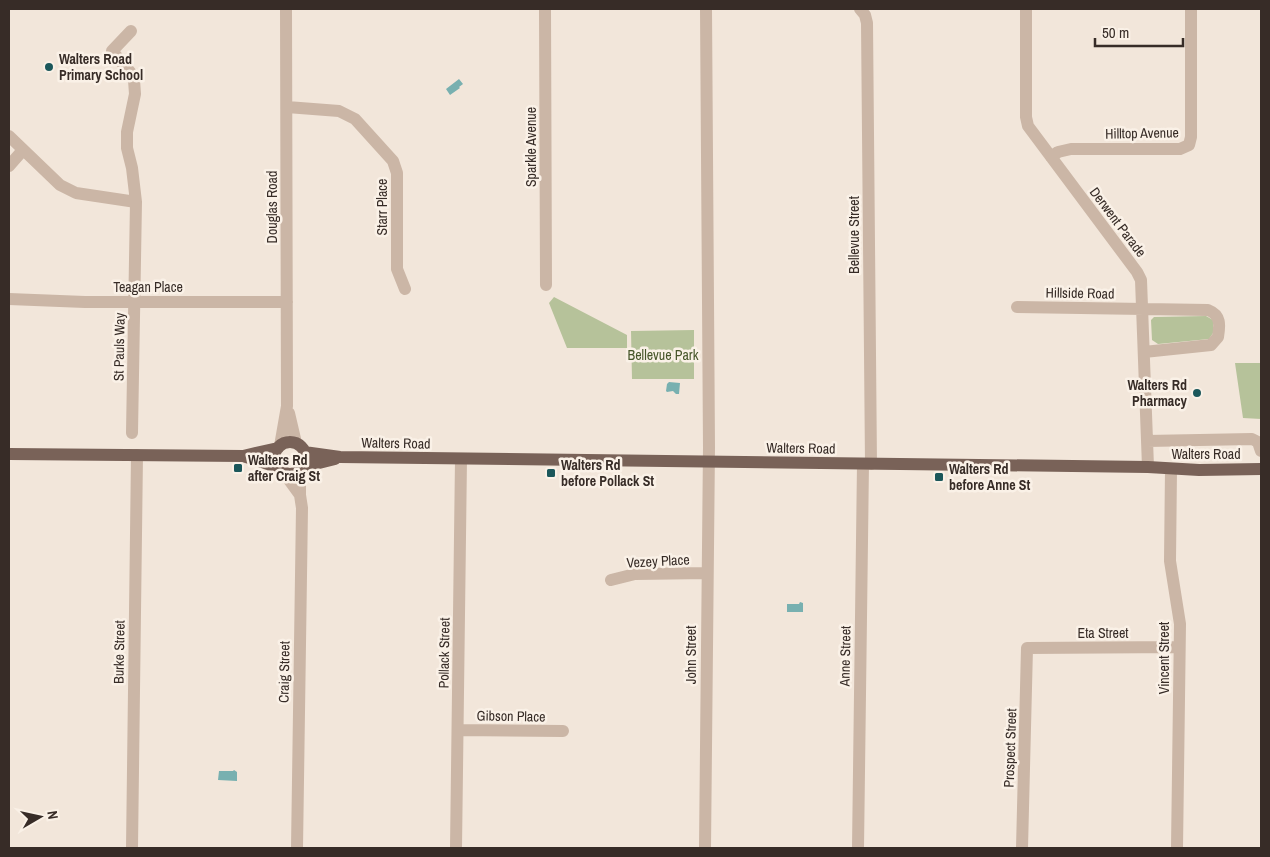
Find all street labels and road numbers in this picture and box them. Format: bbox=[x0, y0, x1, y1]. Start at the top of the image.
street label: Sparkle Avenue bbox=[522, 107, 540, 187]
street label: Hilltop Avenue bbox=[1105, 123, 1179, 143]
street label: Douglas Road bbox=[263, 171, 281, 243]
street label: Starr Place bbox=[373, 179, 391, 235]
street label: Derwent Parade bbox=[1086, 183, 1150, 261]
street label: Bellevue Street bbox=[845, 196, 863, 274]
street label: Teagan Place bbox=[113, 278, 183, 296]
street label: Hillside Road bbox=[1045, 283, 1115, 303]
street label: St Pauls Way bbox=[109, 312, 129, 381]
street label: Walters Road bbox=[361, 433, 431, 453]
street label: Walters Road bbox=[766, 438, 836, 458]
street label: Walters Road bbox=[1171, 445, 1241, 463]
street label: Vezey Place bbox=[626, 550, 690, 572]
street label: Pollack Street bbox=[434, 617, 454, 689]
street label: Burke Street bbox=[109, 620, 129, 684]
street label: Vincent Street bbox=[1155, 622, 1173, 694]
street label: Eta Street bbox=[1077, 624, 1129, 642]
street label: John Street bbox=[682, 626, 700, 684]
street label: Anne Street bbox=[835, 626, 855, 687]
street label: Craig Street bbox=[274, 641, 294, 703]
street label: Gibson Place bbox=[476, 706, 546, 726]
street label: Prospect Street bbox=[1000, 708, 1020, 788]

